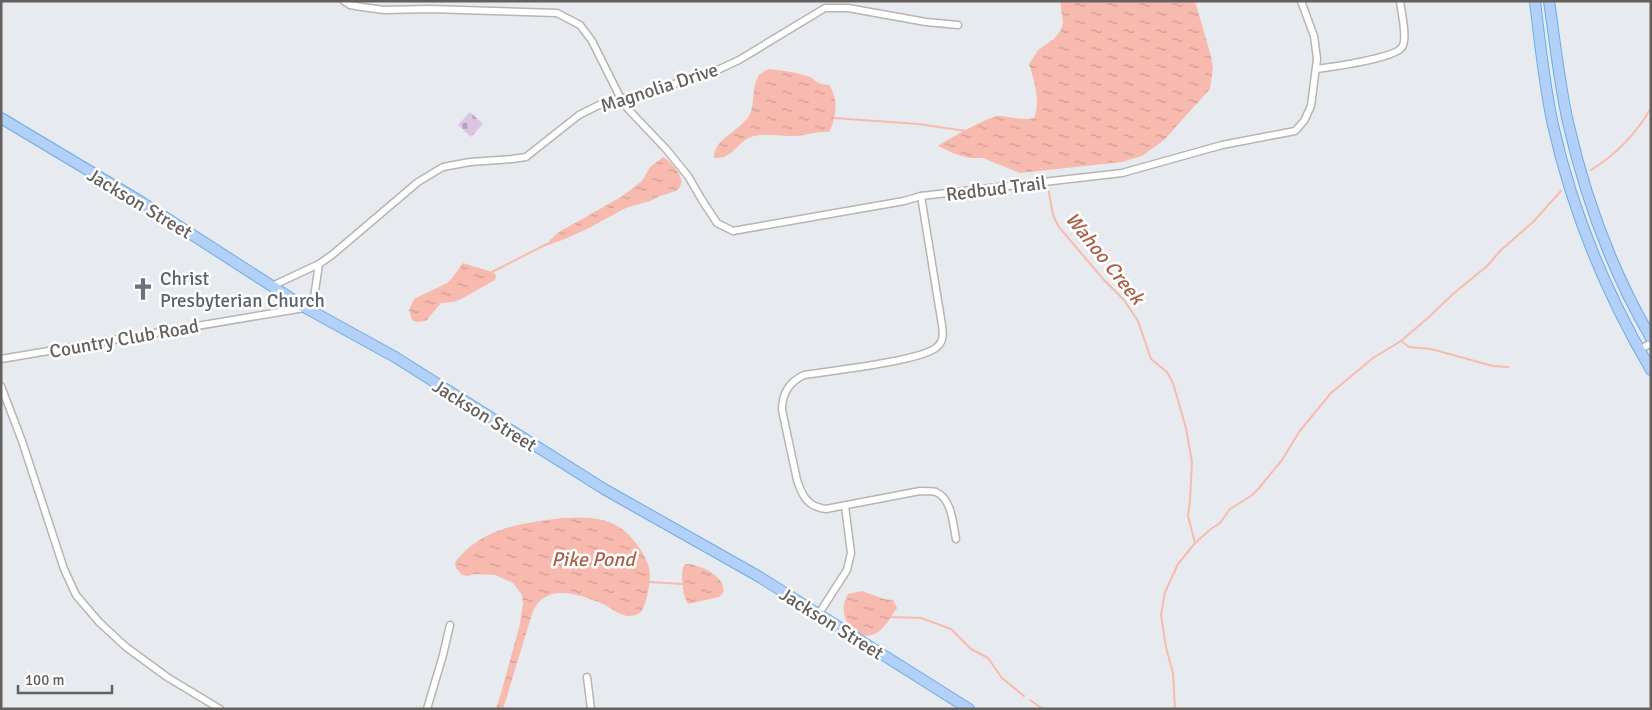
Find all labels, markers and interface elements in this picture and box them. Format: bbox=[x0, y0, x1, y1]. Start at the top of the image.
street label: Magnolia Drive bbox=[598, 58, 721, 118]
street label: Jackson Street bbox=[83, 163, 197, 245]
street label: Redbud Trail bbox=[944, 171, 1048, 207]
water label: Wahoo Creek bbox=[1060, 207, 1151, 311]
place label: Christ Presbyterian Church bbox=[160, 267, 325, 313]
church icon: Christ Presbyterian Church bbox=[130, 276, 156, 302]
street label: Country Club Road bbox=[48, 314, 201, 364]
street label: Jackson Street bbox=[428, 374, 541, 458]
water label: Pike Pond bbox=[551, 547, 637, 572]
street label: Jackson Street bbox=[775, 582, 888, 666]
scale bar bbox=[18, 662, 111, 694]
text: 100 m bbox=[25, 671, 65, 689]

